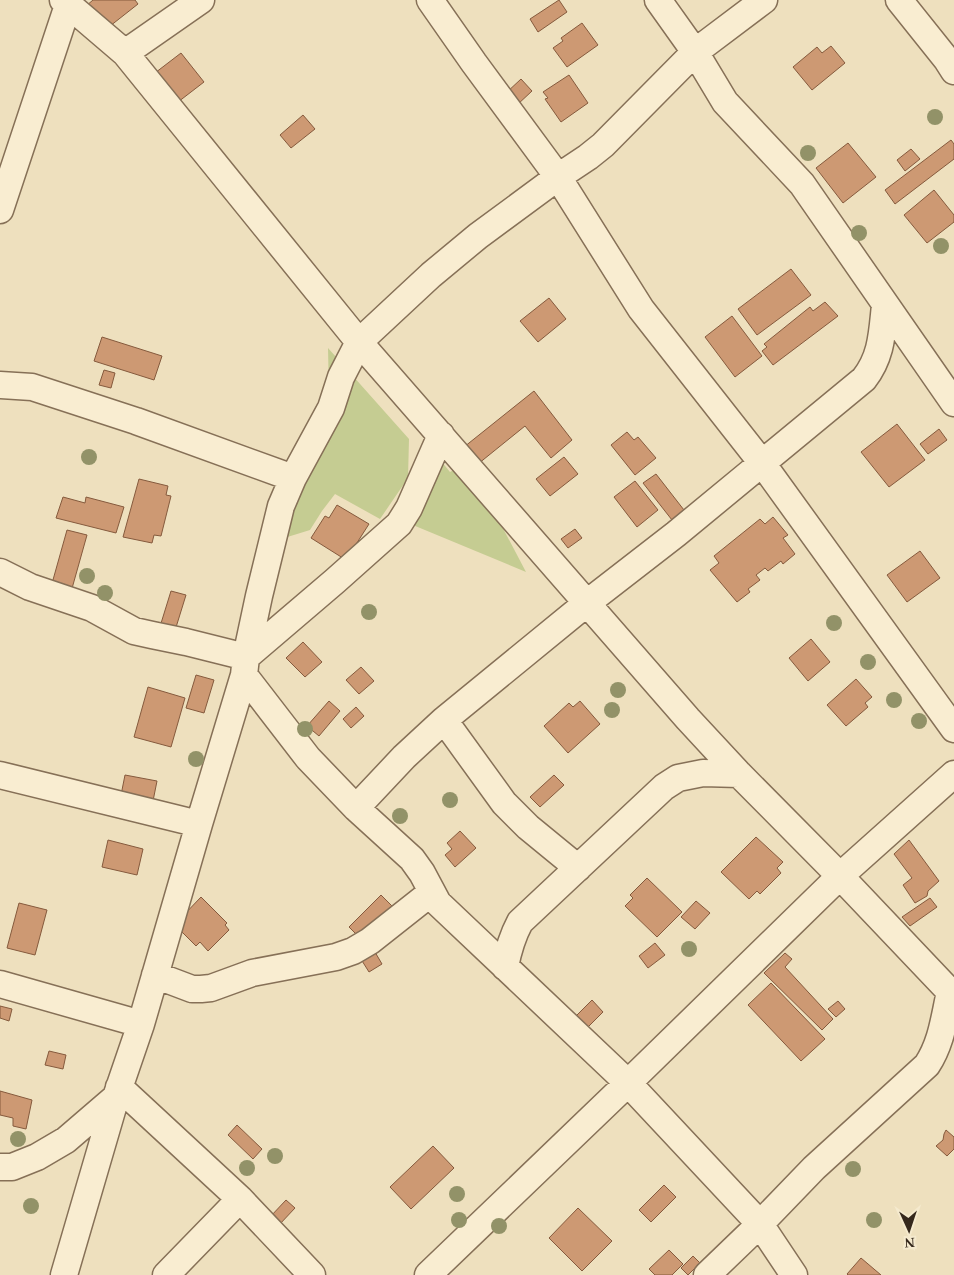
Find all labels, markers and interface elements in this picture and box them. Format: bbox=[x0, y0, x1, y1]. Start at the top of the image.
north arrow bbox=[884, 1205, 934, 1255]
text: N bbox=[904, 1235, 915, 1250]

